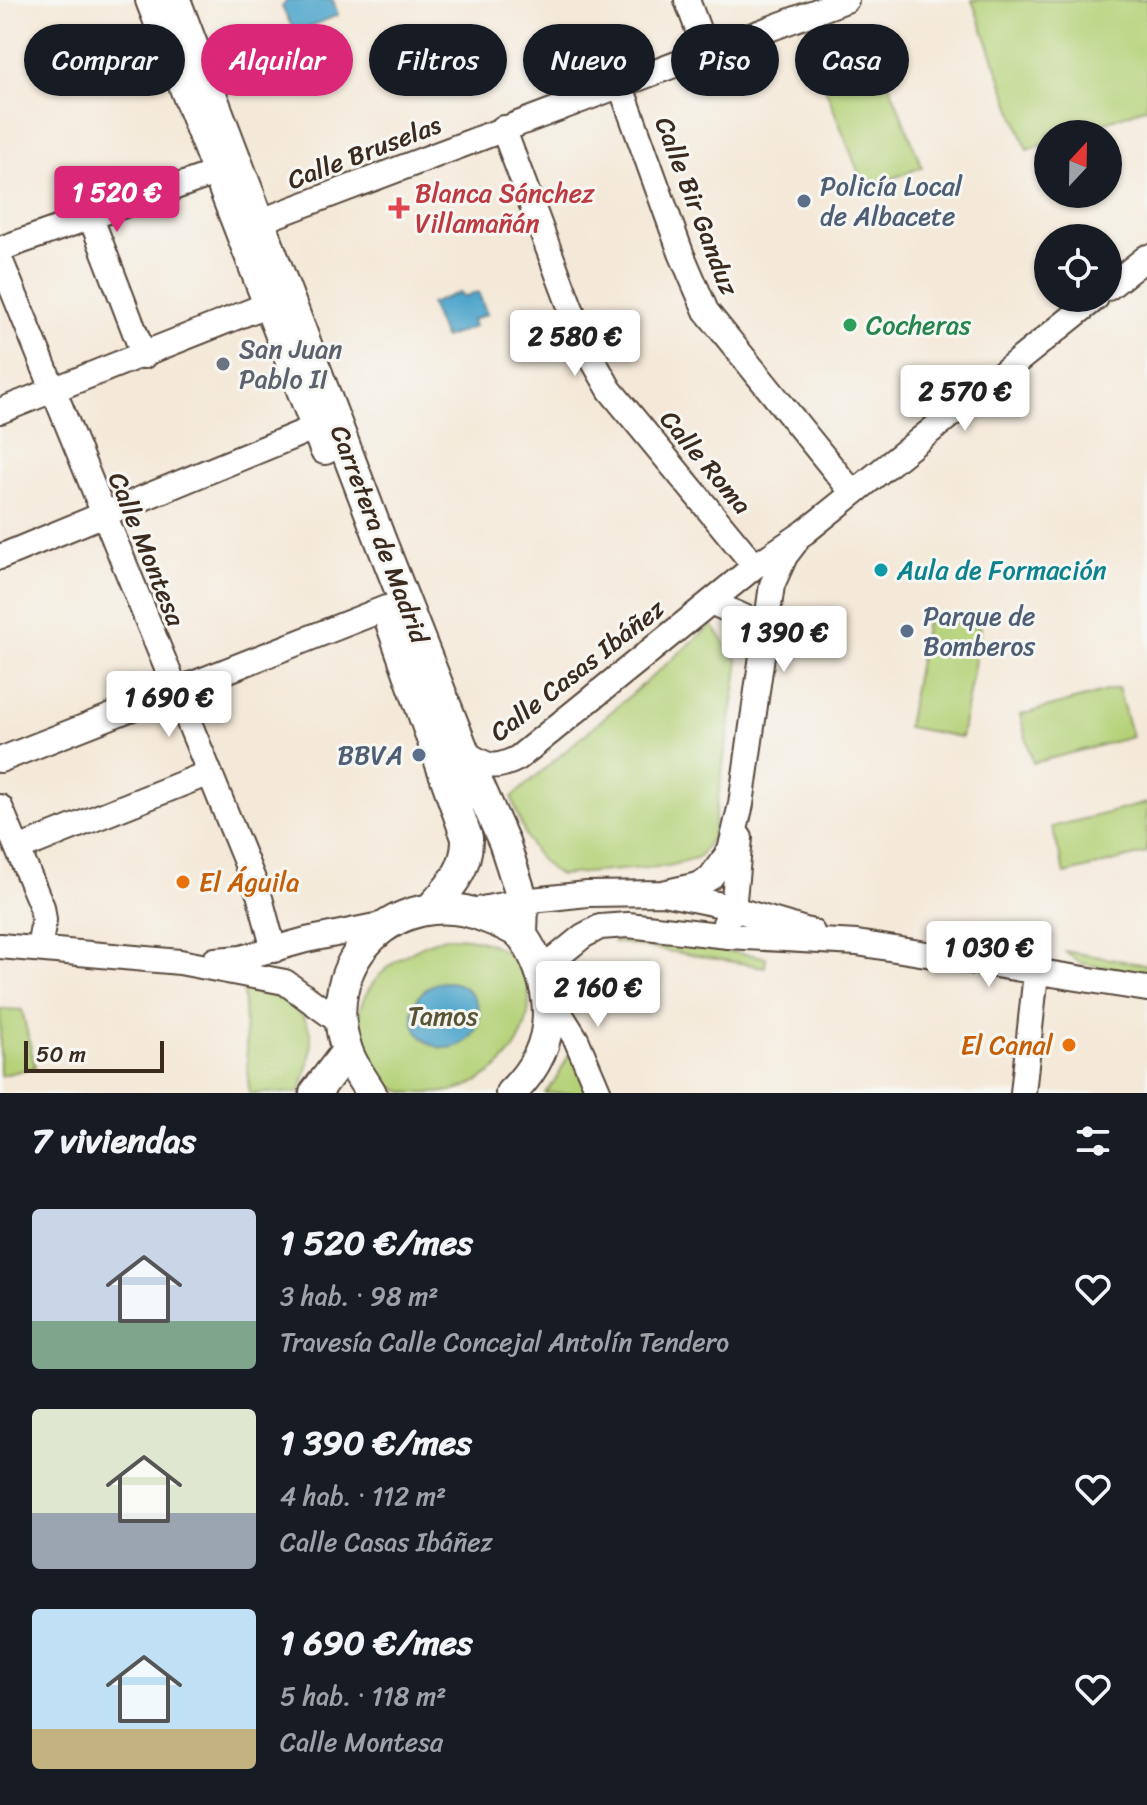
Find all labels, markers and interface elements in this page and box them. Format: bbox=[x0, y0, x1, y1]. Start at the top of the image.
chip: Comprar bbox=[24, 24, 185, 96]
chip: Alquilar bbox=[201, 24, 353, 96]
chip: Filtros bbox=[369, 24, 507, 96]
chip: Nuevo bbox=[523, 24, 655, 96]
chip: Piso bbox=[671, 24, 779, 96]
chip: Casa bbox=[795, 24, 909, 96]
street label: Calle Bruselas bbox=[280, 101, 448, 202]
street label: Calle Bir Ganduz bbox=[642, 110, 753, 303]
north arrow bbox=[1034, 120, 1122, 208]
map controls bbox=[1034, 120, 1122, 312]
place label: Policía Local de Albacete bbox=[820, 163, 963, 239]
pin: 1 520 € bbox=[43, 166, 191, 234]
text: 1 520 € bbox=[72, 169, 162, 215]
place label: Blanca Sánchez Villamañán bbox=[415, 170, 595, 246]
marker: Policía Local de Albacete bbox=[795, 192, 813, 210]
marker: Blanca Sánchez Villamañán bbox=[390, 199, 408, 217]
button: locate bbox=[1034, 224, 1122, 312]
place label: Cocheras bbox=[866, 302, 972, 348]
pin: 2 580 € bbox=[501, 310, 649, 378]
text: 2 580 € bbox=[528, 313, 622, 359]
marker: Cocheras bbox=[841, 316, 859, 334]
place label: San Juan Pablo II bbox=[239, 326, 342, 402]
marker: San Juan Pablo II bbox=[214, 355, 232, 373]
pin: 2 570 € bbox=[891, 365, 1039, 433]
text: 2 570 € bbox=[919, 368, 1011, 414]
street label: Calle Roma bbox=[648, 399, 764, 525]
street label: Carretera de Madrid bbox=[317, 418, 444, 652]
street label: Calle Montesa bbox=[95, 465, 199, 634]
place label: Aula de Formación bbox=[896, 547, 1107, 593]
marker: Aula de Formación bbox=[872, 561, 890, 579]
street label: Calle Casas Ibáñez bbox=[479, 586, 676, 754]
place label: Parque de Bomberos bbox=[923, 593, 1036, 669]
pin: 1 390 € bbox=[710, 606, 858, 674]
text: 1 390 € bbox=[740, 609, 828, 655]
marker: Parque de Bomberos bbox=[898, 622, 916, 640]
pin: 1 690 € bbox=[95, 671, 243, 739]
text: 1 690 € bbox=[124, 674, 214, 720]
place label: BBVA bbox=[337, 732, 403, 778]
marker: BBVA bbox=[410, 746, 428, 764]
place label: El Águila bbox=[199, 859, 299, 905]
marker: El Águila bbox=[174, 873, 192, 891]
pin: 1 030 € bbox=[915, 921, 1063, 989]
text: 1 030 € bbox=[944, 924, 1034, 970]
pin: 2 160 € bbox=[524, 961, 672, 1029]
text: 2 160 € bbox=[554, 964, 642, 1010]
park label: Tamos bbox=[408, 993, 478, 1039]
place label: El Canal bbox=[961, 1022, 1054, 1068]
text: 50 m bbox=[36, 1035, 86, 1074]
marker: El Canal bbox=[1060, 1036, 1078, 1054]
scale bar bbox=[24, 1037, 164, 1073]
text: 7 viviendas bbox=[32, 1111, 196, 1171]
icon: filters bbox=[1071, 1119, 1115, 1163]
text: 1 520 €/mes bbox=[280, 1213, 473, 1273]
icon: home bbox=[96, 1241, 192, 1337]
icon: heart bbox=[1071, 1267, 1115, 1311]
text: 3 hab. · 98 m² bbox=[280, 1273, 439, 1319]
text: Travesía Calle Concejal Antolín Tendero bbox=[280, 1319, 729, 1365]
text: 1 390 €/mes bbox=[280, 1413, 472, 1473]
icon: home bbox=[96, 1441, 192, 1537]
icon: heart bbox=[1071, 1467, 1115, 1511]
text: 4 hab. · 112 m² bbox=[280, 1473, 446, 1519]
text: Calle Casas Ibáñez bbox=[280, 1519, 493, 1565]
text: 1 690 €/mes bbox=[280, 1613, 473, 1673]
icon: home bbox=[96, 1641, 192, 1737]
icon: heart bbox=[1071, 1667, 1115, 1711]
text: 5 hab. · 118 m² bbox=[280, 1673, 446, 1719]
text: Calle Montesa bbox=[280, 1719, 443, 1765]

